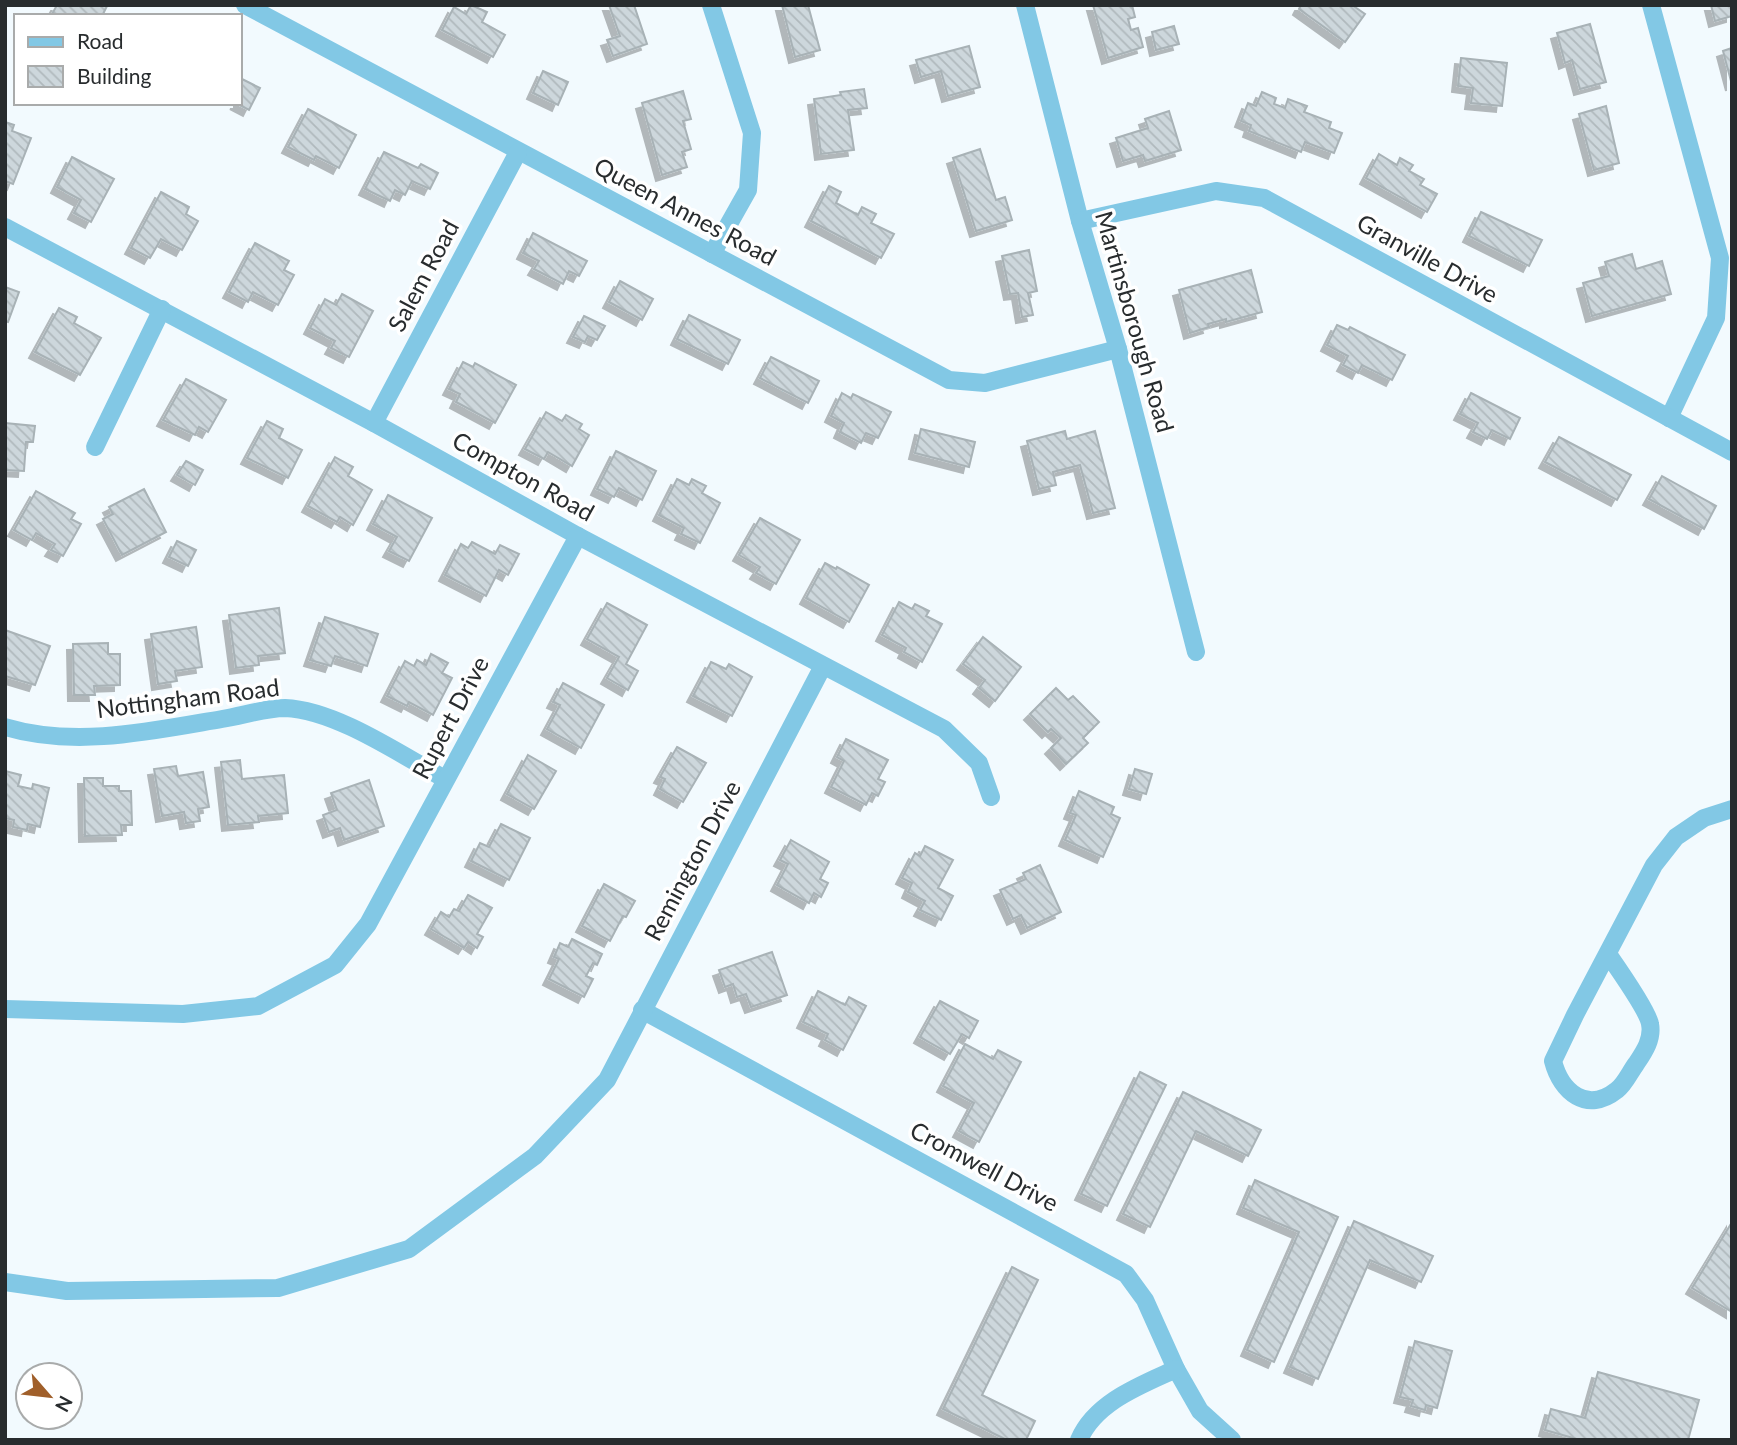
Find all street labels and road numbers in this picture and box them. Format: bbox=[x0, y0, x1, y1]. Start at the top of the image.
street label: Queen Annes Road bbox=[590, 150, 782, 271]
street label: Granville Drive bbox=[1352, 207, 1503, 308]
street label: Martinsborough Road bbox=[1090, 208, 1181, 435]
street label: Salem Road bbox=[381, 215, 464, 336]
street label: Compton Road bbox=[448, 425, 600, 527]
street label: Rupert Drive bbox=[405, 651, 494, 784]
street label: Nottingham Road bbox=[95, 672, 281, 723]
street label: Remington Drive bbox=[637, 775, 746, 945]
street label: Cromwell Drive bbox=[906, 1114, 1064, 1217]

